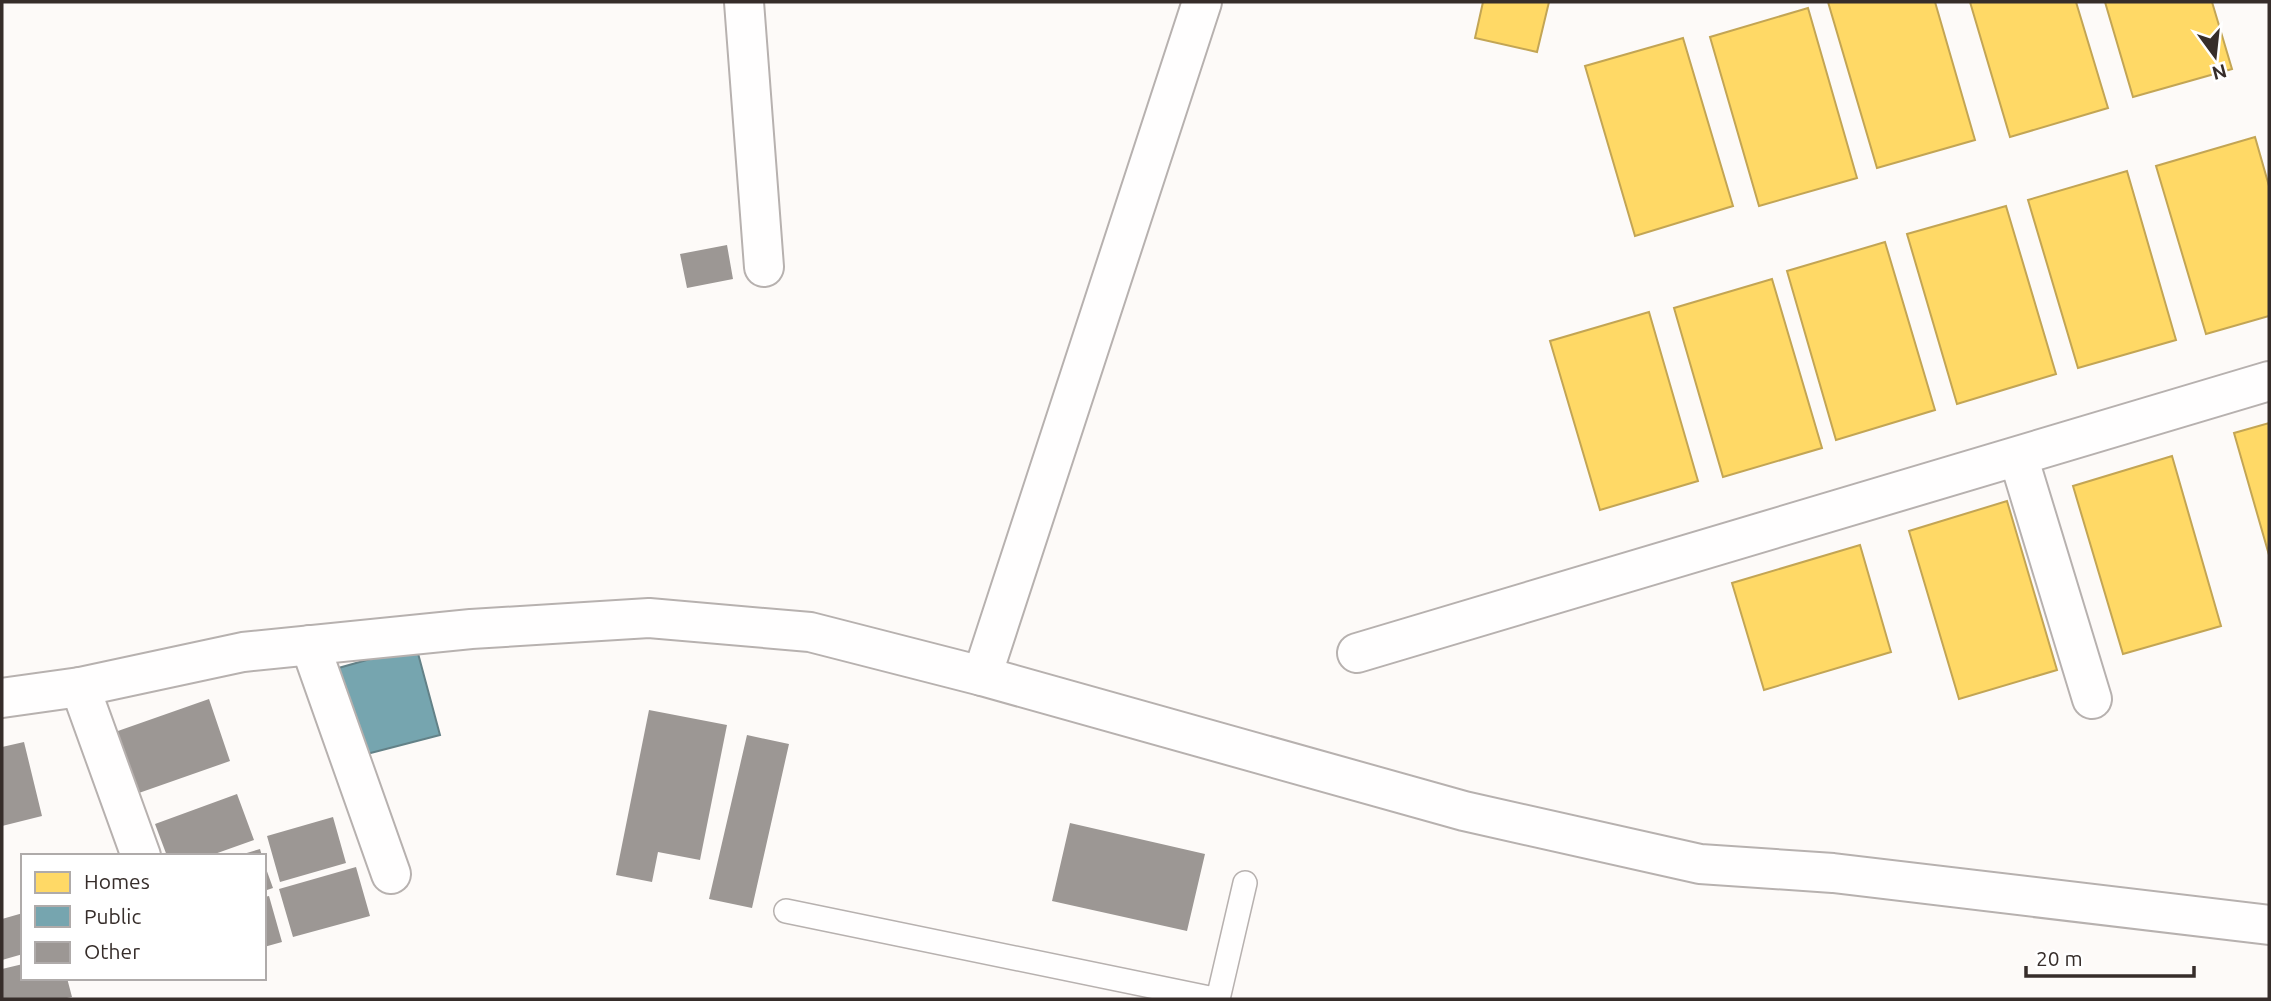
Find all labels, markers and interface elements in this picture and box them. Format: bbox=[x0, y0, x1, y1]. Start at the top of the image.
north arrow bbox=[2180, 21, 2250, 91]
text: N bbox=[2210, 60, 2229, 85]
legend bbox=[21, 854, 266, 980]
text: Homes bbox=[84, 869, 150, 893]
text: Public bbox=[84, 904, 141, 928]
scale bar bbox=[2026, 934, 2194, 978]
text: Other bbox=[84, 939, 140, 963]
text: 20 m bbox=[2036, 946, 2083, 970]

